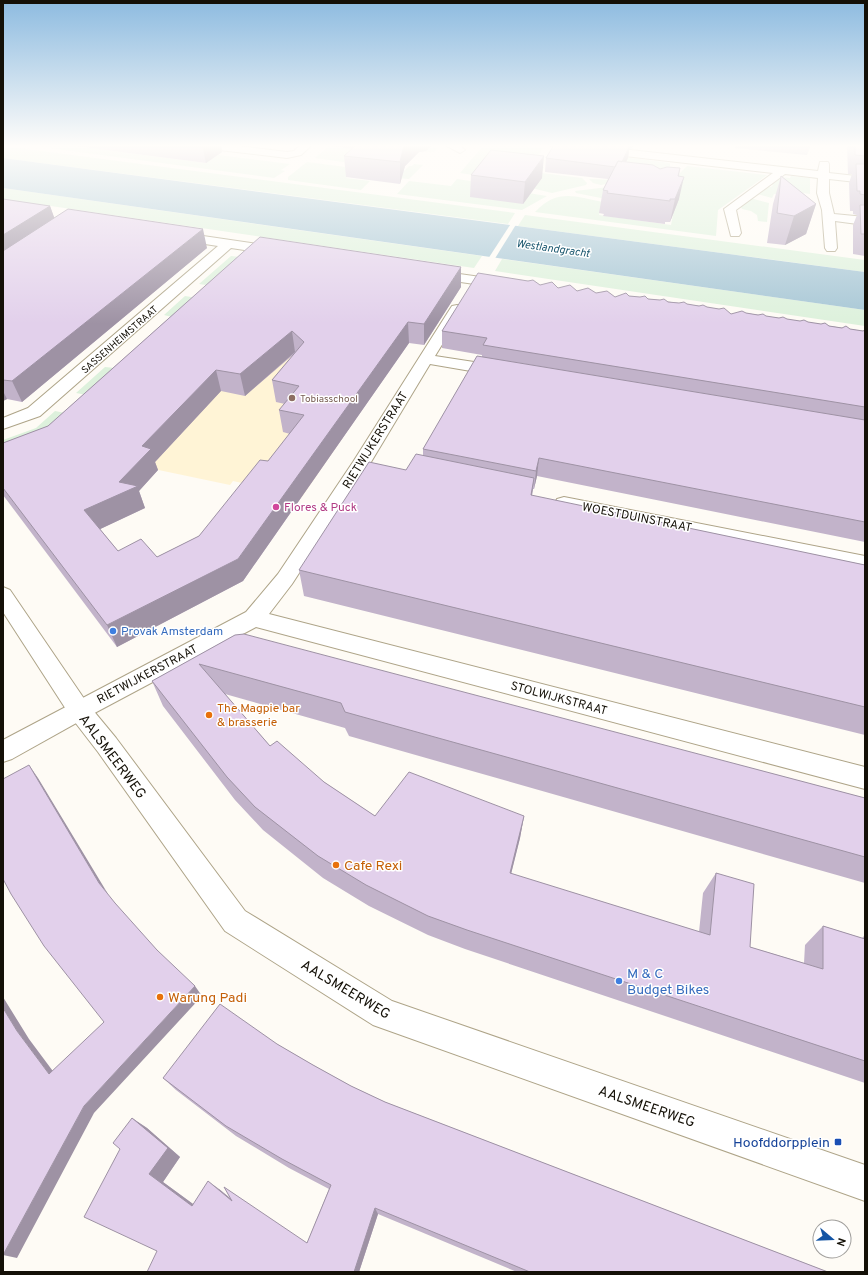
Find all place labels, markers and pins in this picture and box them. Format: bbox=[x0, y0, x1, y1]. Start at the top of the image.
marker: Tobiasschool bbox=[287, 393, 297, 403]
place label: Tobiasschool bbox=[300, 393, 358, 406]
place label: Flores & Puck bbox=[284, 500, 357, 516]
marker: Flores & Puck bbox=[271, 502, 281, 512]
place label: Provak Amsterdam bbox=[121, 624, 223, 640]
marker: Provak Amsterdam bbox=[108, 626, 118, 636]
place label: The Magpie bar & brasserie bbox=[217, 701, 300, 731]
marker: The Magpie bar & brasserie bbox=[204, 710, 214, 720]
place label: Cafe Rexi bbox=[344, 858, 402, 875]
marker: Cafe Rexi bbox=[331, 860, 341, 870]
place label: M & C Budget Bikes bbox=[627, 966, 709, 999]
marker: M & C Budget Bikes bbox=[614, 976, 624, 986]
place label: Warung Padi bbox=[168, 990, 247, 1007]
marker: Warung Padi bbox=[155, 992, 165, 1002]
place label: Hoofddorpplein bbox=[733, 1135, 830, 1152]
marker: Hoofddorpplein bbox=[833, 1137, 843, 1147]

